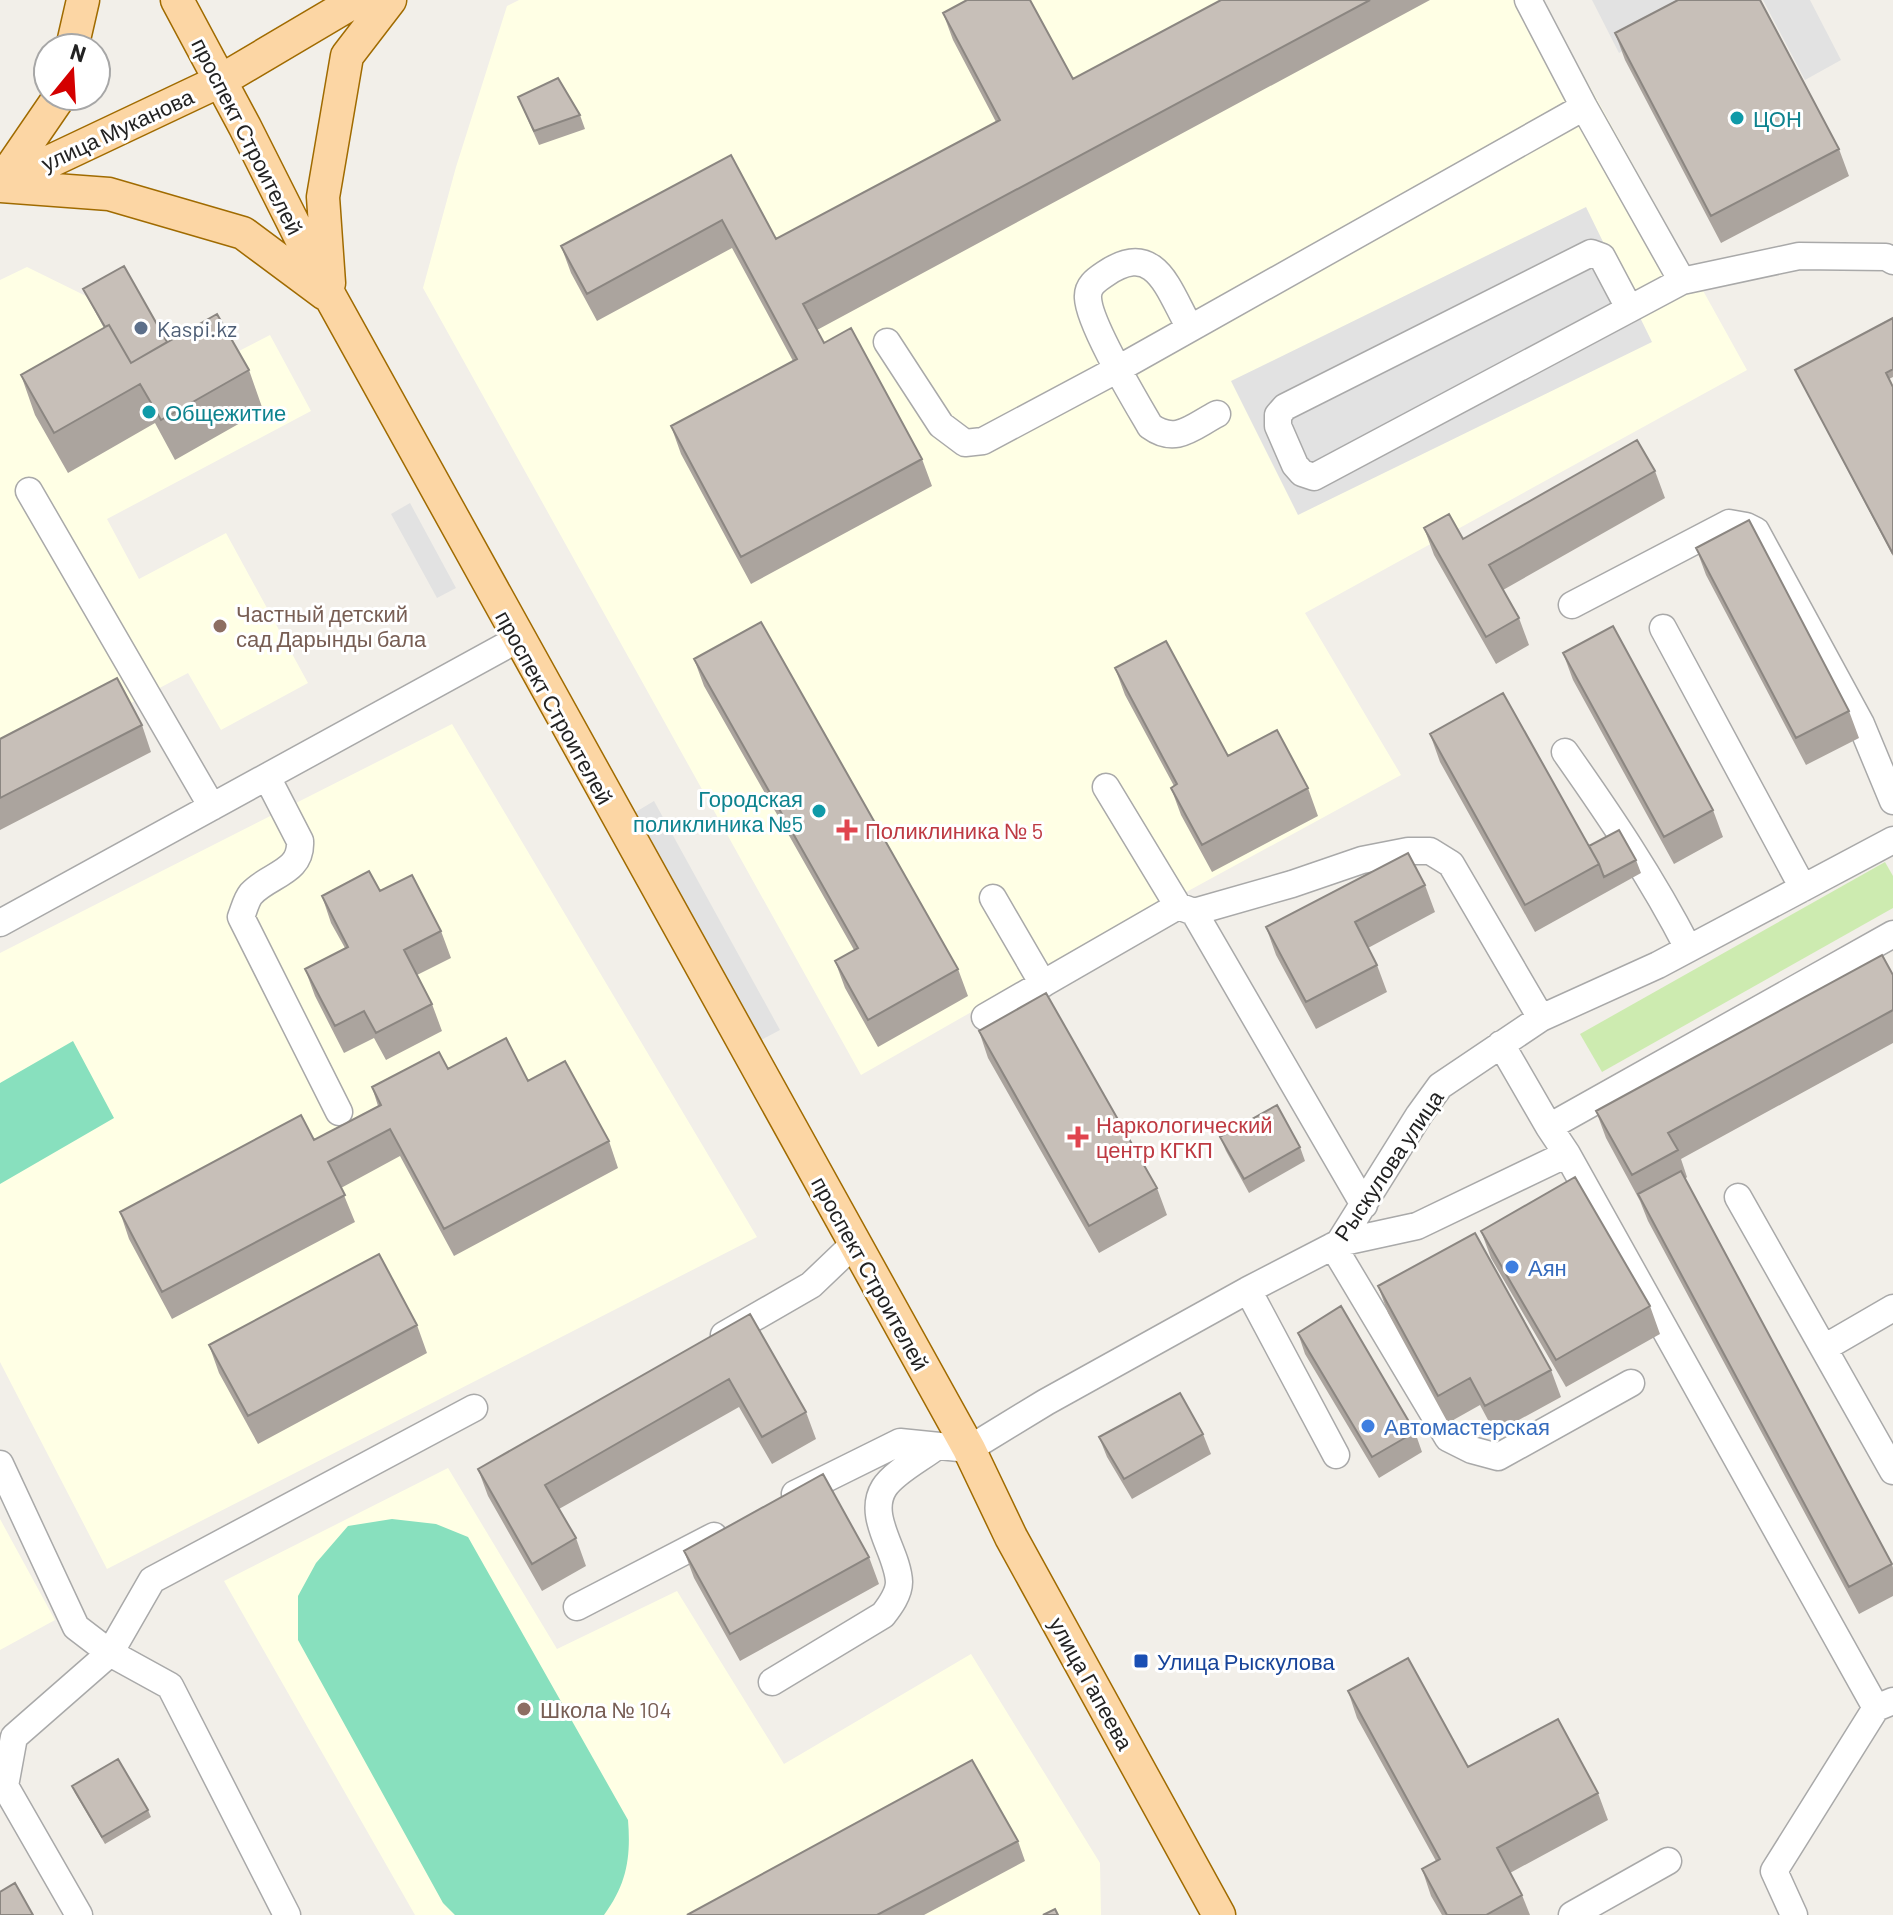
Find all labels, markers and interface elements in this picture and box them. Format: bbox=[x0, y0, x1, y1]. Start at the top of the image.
north arrow bbox=[32, 32, 112, 112]
street label: проспект Строителей bbox=[186, 33, 309, 239]
text: N bbox=[68, 37, 89, 67]
street label: улица Муканова bbox=[37, 82, 198, 177]
place label: ЦОН bbox=[1753, 105, 1802, 132]
marker: ЦОН bbox=[1728, 109, 1746, 127]
place label: Kaspi.kz bbox=[157, 315, 237, 341]
marker: Kaspi.kz bbox=[132, 319, 150, 337]
place label: Общежитие bbox=[165, 399, 286, 426]
marker: Общежитие bbox=[140, 403, 158, 421]
place label: Частный детский сад Дарынды бала bbox=[236, 600, 427, 652]
street label: проспект Строителей bbox=[490, 606, 619, 809]
marker: Частный детский сад Дарынды бала bbox=[211, 617, 229, 635]
place label: Городская поликлиника №5 bbox=[633, 785, 803, 836]
marker: Городская поликлиника №5 bbox=[810, 802, 828, 820]
place label: Поликлиника № 5 bbox=[865, 817, 1043, 843]
marker: Поликлиника № 5 bbox=[836, 819, 858, 841]
street label: Рыскулова улица bbox=[1328, 1084, 1449, 1246]
place label: Наркологический центр КГКП bbox=[1096, 1111, 1273, 1163]
marker: Наркологический центр КГКП bbox=[1067, 1126, 1089, 1148]
street label: проспект Строителей bbox=[806, 1172, 935, 1375]
place label: Аян bbox=[1528, 1254, 1567, 1280]
marker: Аян bbox=[1503, 1258, 1521, 1276]
place label: Автомастерская bbox=[1384, 1413, 1550, 1440]
marker: Автомастерская bbox=[1359, 1417, 1377, 1435]
street label: улица Гапеева bbox=[1044, 1612, 1140, 1755]
place label: Улица Рыскулова bbox=[1157, 1648, 1336, 1675]
marker: Улица Рыскулова bbox=[1132, 1652, 1150, 1670]
place label: Школа № 104 bbox=[540, 1696, 672, 1722]
marker: Школа № 104 bbox=[515, 1700, 533, 1718]

